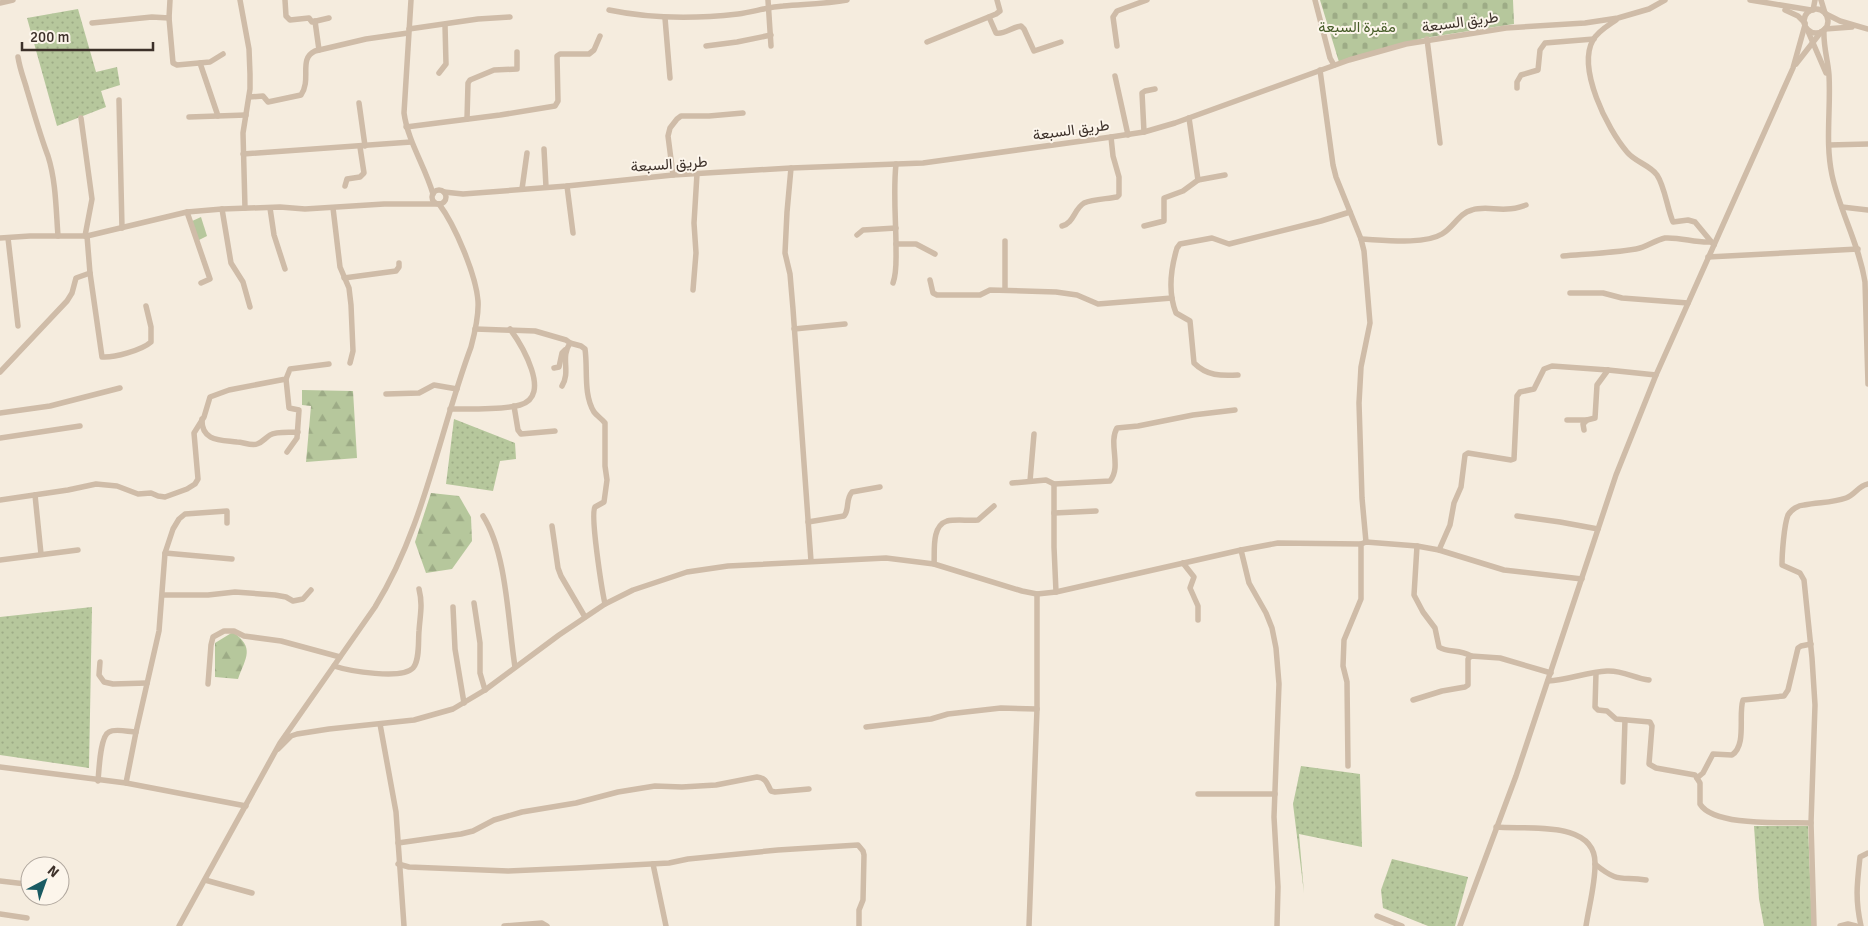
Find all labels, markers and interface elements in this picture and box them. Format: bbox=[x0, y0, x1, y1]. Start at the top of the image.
street label: طريق السبعة bbox=[1421, 8, 1500, 37]
park label: مقبرة السبعة bbox=[1318, 18, 1396, 36]
scale bar bbox=[22, 20, 154, 52]
text: 200 m bbox=[30, 28, 70, 46]
street label: طريق السبعة bbox=[1032, 116, 1111, 145]
street label: طريق السبعة bbox=[630, 152, 708, 177]
north arrow bbox=[20, 856, 70, 906]
text: N bbox=[44, 862, 62, 881]

